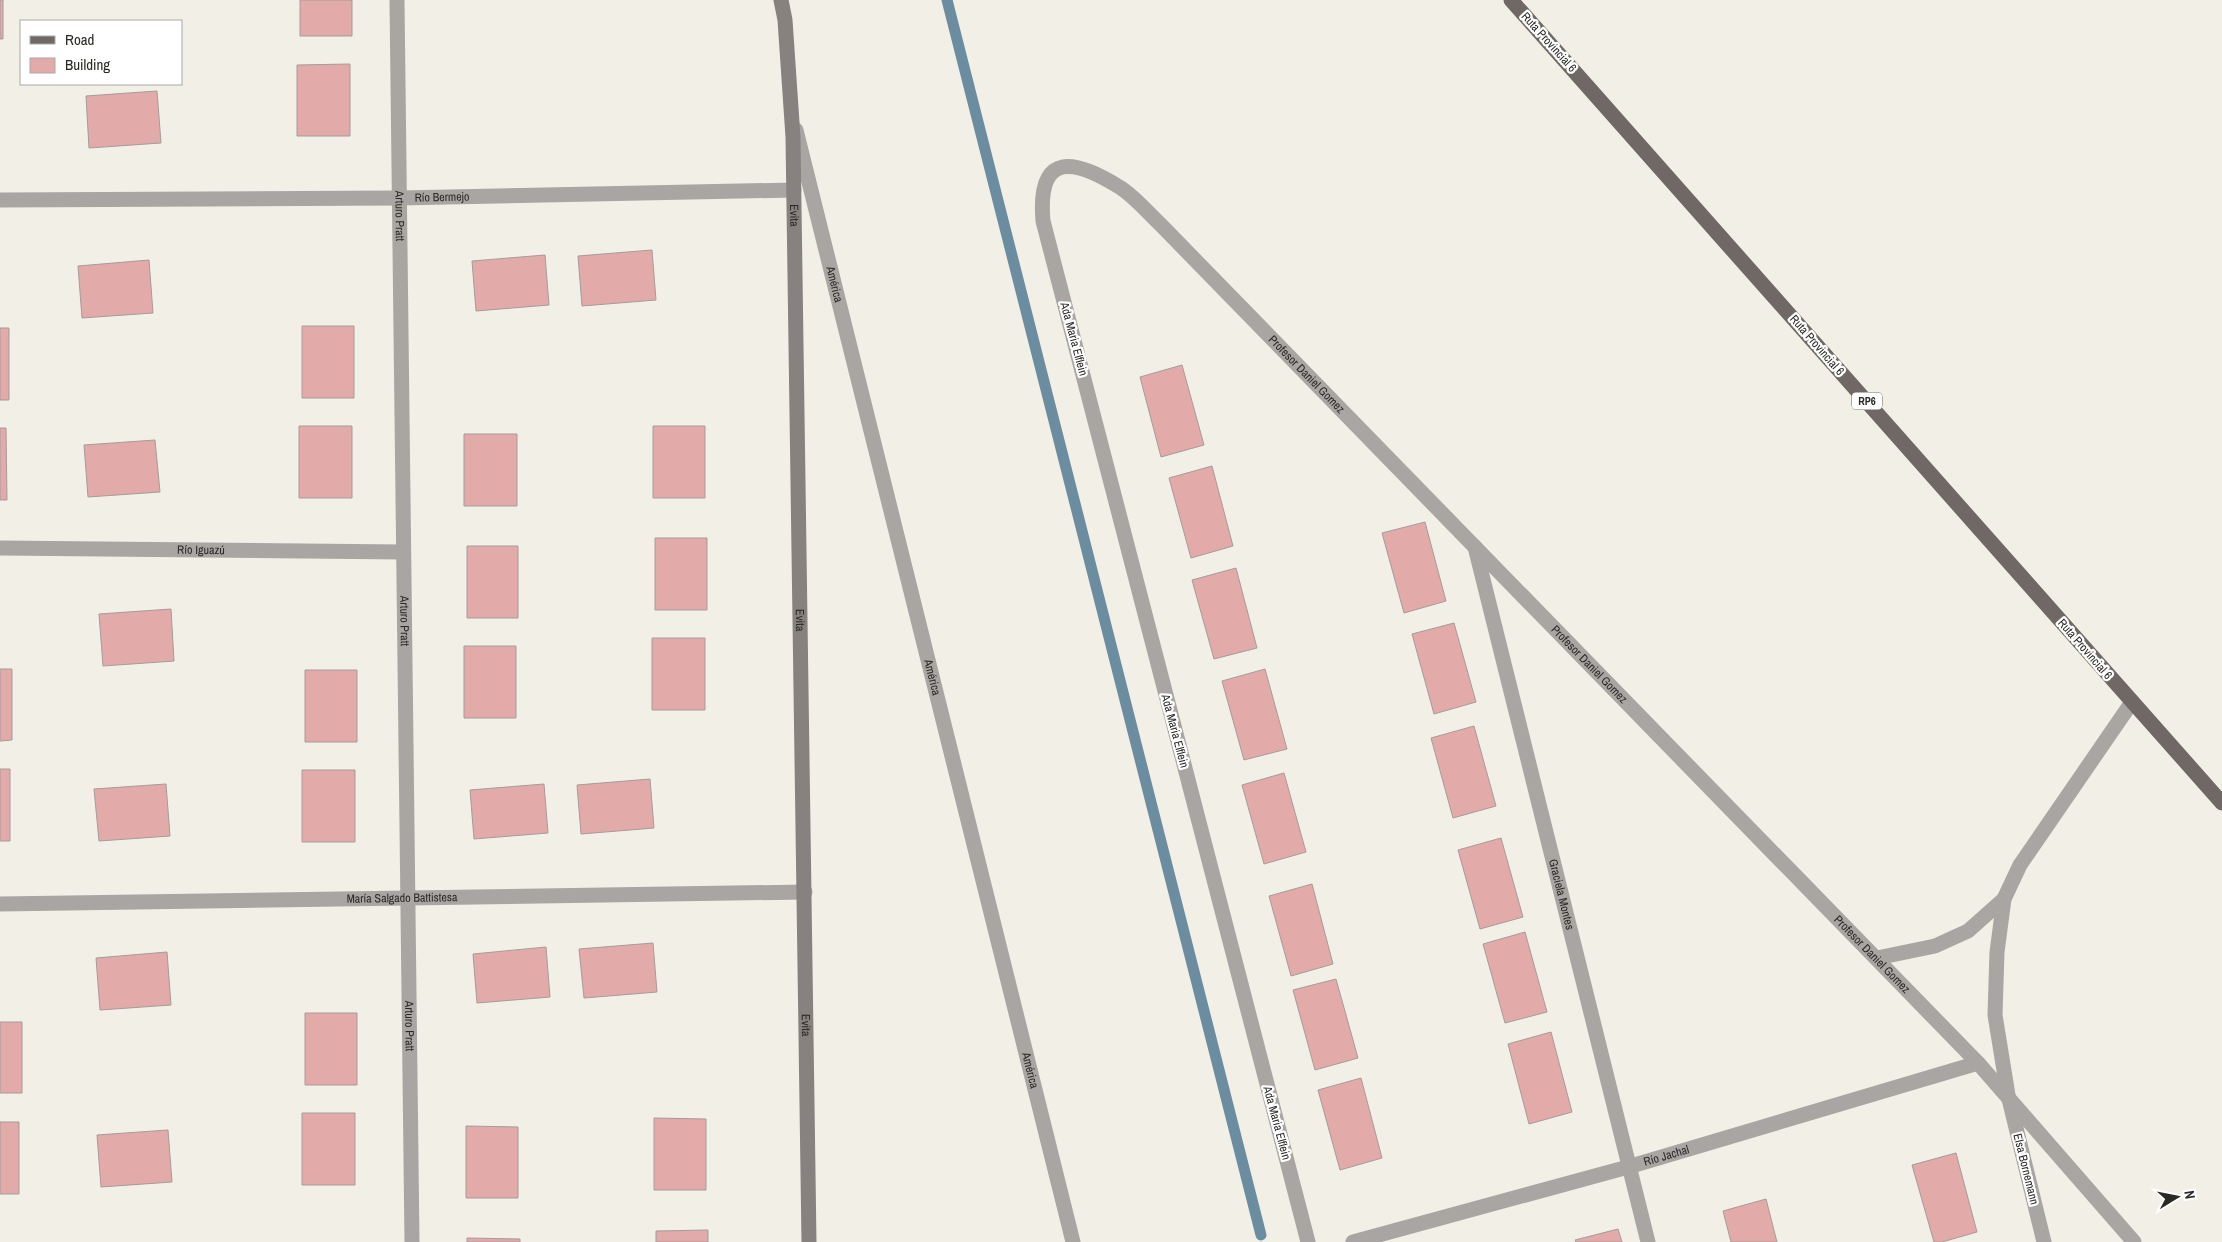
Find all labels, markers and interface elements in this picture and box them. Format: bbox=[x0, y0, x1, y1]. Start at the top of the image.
street label: Ruta Provincial 6 bbox=[1518, 9, 1580, 75]
legend bbox=[20, 20, 182, 85]
text: Road bbox=[65, 29, 94, 50]
text: Building bbox=[65, 54, 110, 75]
street label: Río Bermejo bbox=[414, 189, 470, 206]
street label: Arturo Pratt bbox=[391, 190, 408, 242]
street label: Evita bbox=[786, 204, 802, 227]
street label: América bbox=[822, 264, 847, 305]
street label: Ada Maria Elflein bbox=[1056, 300, 1091, 378]
street label: Ruta Provincial 6 bbox=[1786, 311, 1848, 379]
street label: Profesor Daniel Gomez bbox=[1265, 332, 1348, 417]
road number: RP6 bbox=[1852, 392, 1882, 410]
street label: Río Iguazú bbox=[177, 542, 225, 558]
street label: Arturo Pratt bbox=[396, 595, 413, 647]
street label: Evita bbox=[792, 609, 808, 632]
street label: Ruta Provincial 6 bbox=[2054, 615, 2116, 683]
street label: Profesor Daniel Gomez bbox=[1548, 622, 1631, 707]
street label: América bbox=[920, 657, 945, 698]
street label: Ada Maria Elflein bbox=[1157, 692, 1192, 770]
street label: Graciela Montes bbox=[1545, 857, 1578, 932]
street label: María Salgado Battistesa bbox=[346, 889, 458, 907]
street label: Profesor Daniel Gomez bbox=[1830, 912, 1914, 997]
street label: Arturo Pratt bbox=[401, 1000, 418, 1051]
street label: Evita bbox=[798, 1014, 814, 1037]
street label: América bbox=[1018, 1050, 1043, 1091]
street label: Ada Maria Elflein bbox=[1259, 1084, 1294, 1162]
street label: Elsa Bornemann bbox=[2009, 1132, 2043, 1206]
street label: Río Jachal bbox=[1642, 1141, 1691, 1170]
north arrow bbox=[2152, 1172, 2202, 1222]
text: N bbox=[2180, 1189, 2199, 1200]

